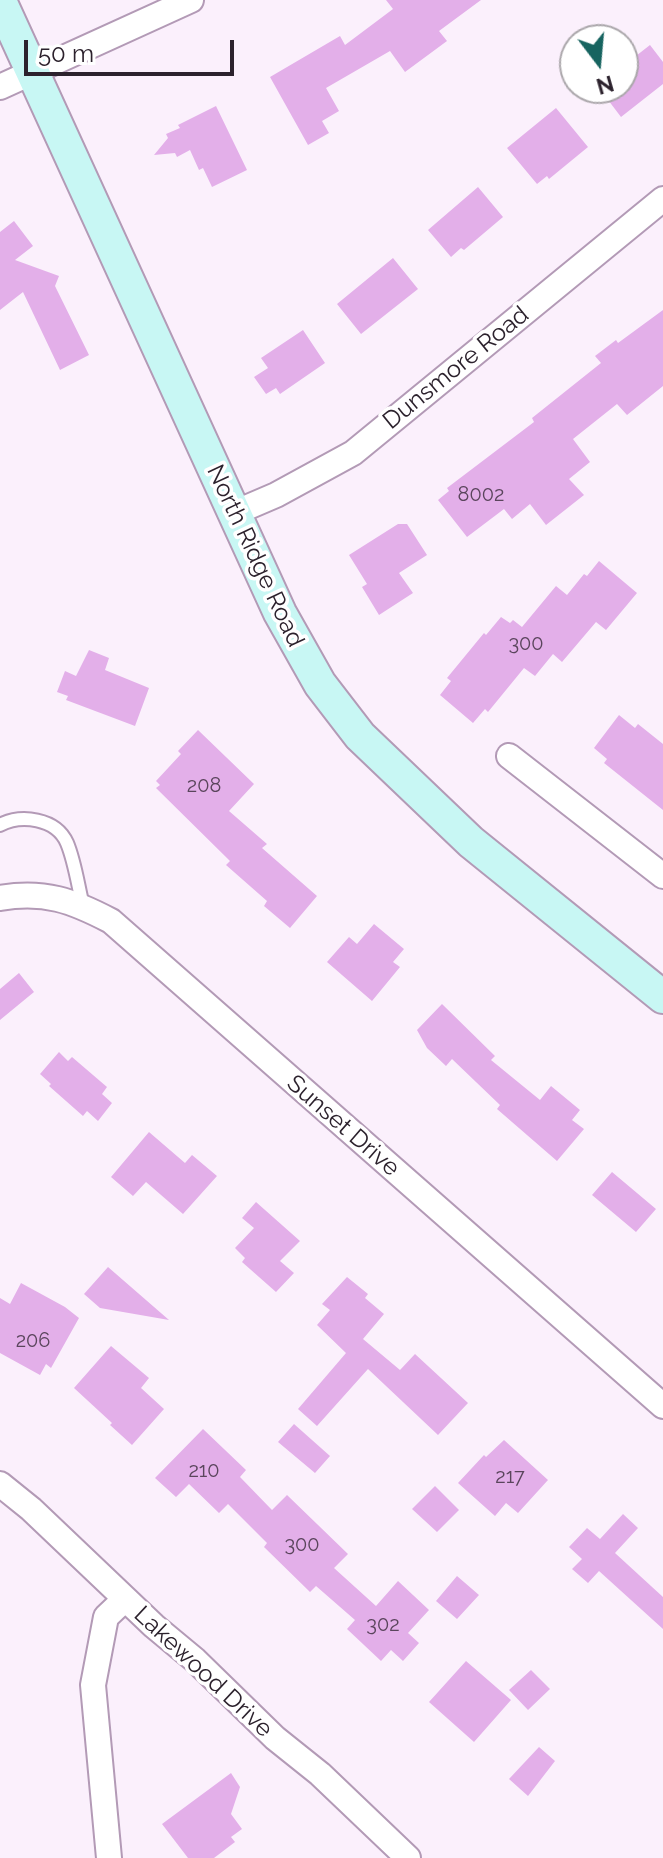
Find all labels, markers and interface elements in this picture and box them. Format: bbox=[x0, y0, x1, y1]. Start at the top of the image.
scale bar bbox=[28, 24, 238, 74]
north arrow bbox=[559, 24, 639, 104]
text: 50 m bbox=[38, 39, 94, 68]
text: N bbox=[593, 70, 617, 100]
street label: Dunsmore Road bbox=[377, 300, 535, 436]
street label: North Ridge Road bbox=[200, 460, 310, 652]
house number: 8002 bbox=[458, 483, 504, 507]
house number: 300 bbox=[508, 632, 544, 656]
house number: 208 bbox=[187, 774, 221, 798]
street label: Sunset Drive bbox=[281, 1069, 405, 1183]
house number: 206 bbox=[16, 1329, 50, 1353]
house number: 210 bbox=[188, 1459, 220, 1483]
house number: 217 bbox=[495, 1465, 525, 1489]
house number: 300 bbox=[284, 1533, 320, 1557]
street label: Lakewood Drive bbox=[128, 1600, 278, 1744]
house number: 302 bbox=[366, 1613, 400, 1637]

